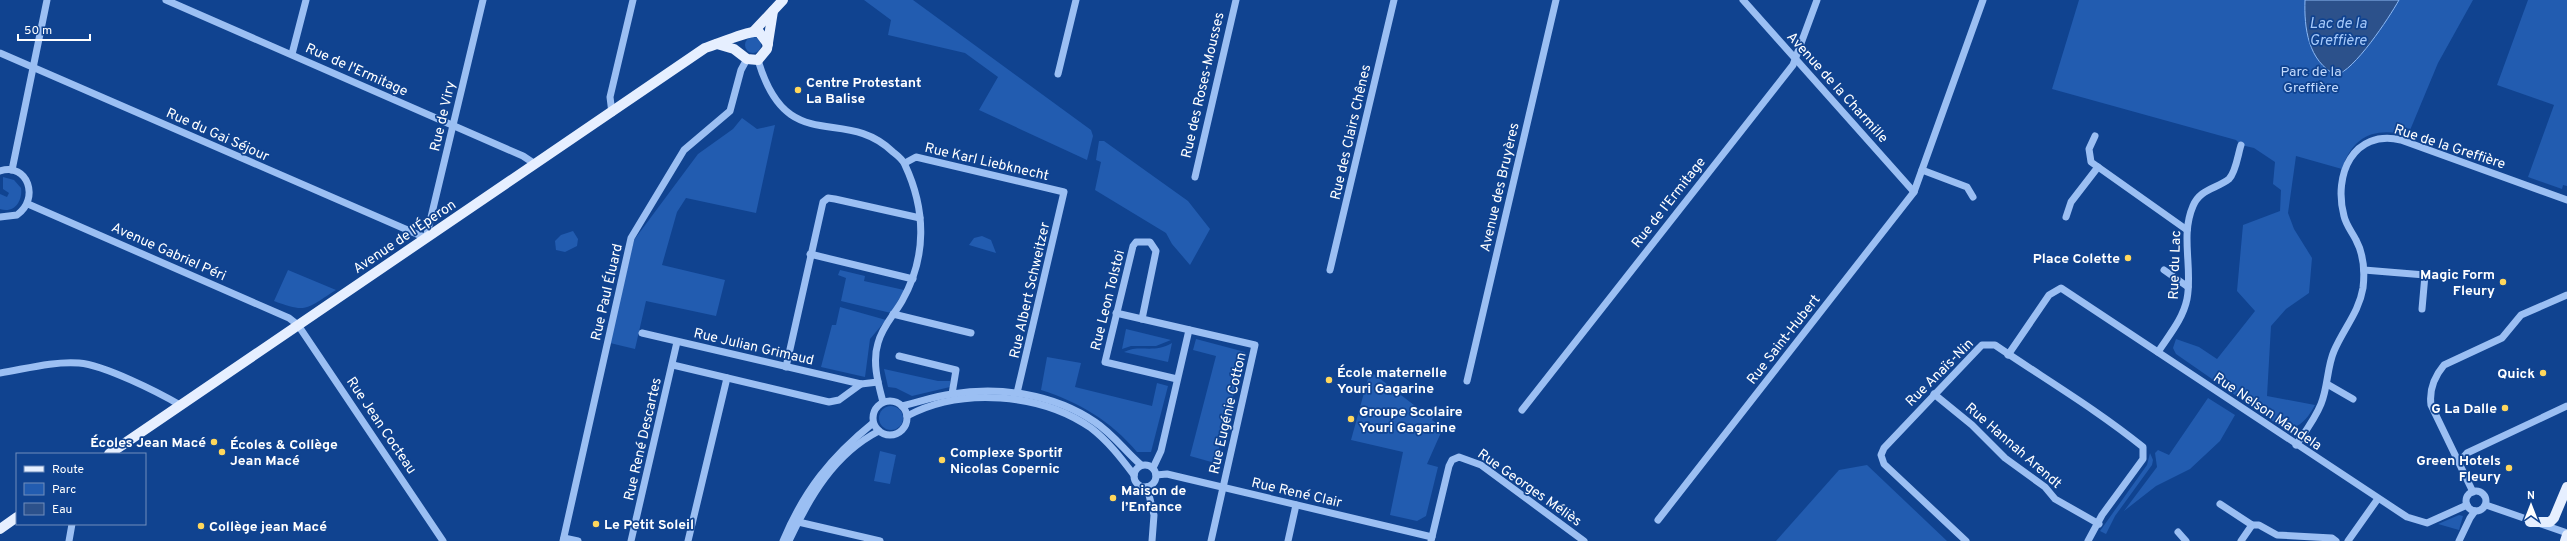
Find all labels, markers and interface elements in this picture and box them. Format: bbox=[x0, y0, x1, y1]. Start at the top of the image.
street label: Rue des Roses-Mousses bbox=[1178, 11, 1229, 160]
water label: Lac de la Greffière bbox=[2309, 15, 2367, 51]
scale bar bbox=[18, 16, 90, 42]
text: 50 m bbox=[24, 23, 52, 39]
street label: Avenue de la Charmille bbox=[1783, 29, 1891, 147]
street label: Rue de l'Ermitage bbox=[303, 40, 410, 101]
street label: Rue des Clairs Chênes bbox=[1328, 63, 1375, 202]
park label: Parc de la Greffière bbox=[2280, 64, 2342, 97]
place label: Centre Protestant La Balise bbox=[806, 75, 921, 108]
street label: Rue de Viry bbox=[427, 80, 460, 153]
marker: Centre Protestant La Balise bbox=[793, 85, 803, 95]
street label: Rue du Gai Séjour bbox=[163, 105, 272, 166]
street label: Avenue des Bruyères bbox=[1477, 121, 1524, 254]
street label: Rue de la Greffière bbox=[2392, 121, 2507, 173]
street label: Rue Karl Liebknecht bbox=[923, 140, 1050, 185]
street label: Rue de l'Ermitage bbox=[1629, 154, 1710, 252]
street label: Avenue de l'Éperon bbox=[350, 196, 459, 278]
street label: Avenue Gabriel Péri bbox=[108, 219, 228, 285]
street label: Rue Albert Schweitzer bbox=[1006, 220, 1055, 360]
street label: Rue du Lac bbox=[2166, 230, 2185, 300]
street label: Rue Paul Éluard bbox=[587, 242, 627, 342]
street label: Rue Leon Tolstoi bbox=[1088, 248, 1129, 352]
place label: Place Colette bbox=[2033, 251, 2120, 268]
marker: Place Colette bbox=[2123, 253, 2133, 263]
place label: Magic Form Fleury bbox=[2420, 267, 2495, 300]
marker: Magic Form Fleury bbox=[2498, 277, 2508, 287]
street label: Rue Saint-Hubert bbox=[1744, 292, 1824, 388]
street label: Rue Julian Grimaud bbox=[692, 325, 815, 370]
street label: Rue Anaïs-Nin bbox=[1903, 336, 1978, 411]
street label: Rue Eugénie Cotton bbox=[1206, 351, 1251, 476]
place label: École maternelle Youri Gagarine bbox=[1337, 364, 1447, 398]
place label: Quick bbox=[2497, 366, 2535, 383]
marker: Quick bbox=[2538, 368, 2548, 378]
street label: Rue Nelson Mandela bbox=[2210, 370, 2325, 455]
street label: Rue Jean Cocteau bbox=[342, 374, 420, 478]
marker: École maternelle Youri Gagarine bbox=[1324, 375, 1334, 385]
street label: Rue René Descartes bbox=[621, 376, 666, 502]
street label: Rue Hannah Arendt bbox=[1961, 400, 2065, 493]
place label: G La Dalle bbox=[2431, 401, 2497, 418]
marker: G La Dalle bbox=[2500, 403, 2510, 413]
place label: Groupe Scolaire Youri Gagarine bbox=[1359, 404, 1463, 437]
marker: Groupe Scolaire Youri Gagarine bbox=[1346, 414, 1356, 424]
place label: Écoles Jean Macé bbox=[90, 434, 206, 452]
place label: Écoles & Collège Jean Macé bbox=[230, 436, 338, 470]
marker: Écoles Jean Macé bbox=[209, 437, 219, 447]
place label: Complexe Sportif Nicolas Copernic bbox=[950, 445, 1062, 478]
street label: Rue Georges Méliès bbox=[1474, 446, 1584, 531]
marker: Écoles & Collège Jean Macé bbox=[217, 447, 227, 457]
legend bbox=[16, 453, 146, 525]
place label: Green Hotels Fleury bbox=[2416, 453, 2501, 486]
marker: Complexe Sportif Nicolas Copernic bbox=[937, 455, 947, 465]
text: Route bbox=[52, 462, 84, 478]
marker: Green Hotels Fleury bbox=[2504, 463, 2514, 473]
street label: Rue René Clair bbox=[1250, 475, 1344, 512]
text: Parc bbox=[52, 482, 76, 498]
place label: Maison de l’Enfance bbox=[1121, 483, 1187, 516]
north arrow bbox=[2511, 485, 2551, 525]
text: N bbox=[2527, 489, 2535, 503]
marker: Maison de l’Enfance bbox=[1108, 493, 1118, 503]
text: Eau bbox=[52, 502, 72, 518]
place label: Le Petit Soleil bbox=[604, 517, 694, 534]
place label: Collège jean Macé bbox=[209, 519, 327, 536]
marker: Le Petit Soleil bbox=[591, 519, 601, 529]
marker: Collège jean Macé bbox=[196, 521, 206, 531]

